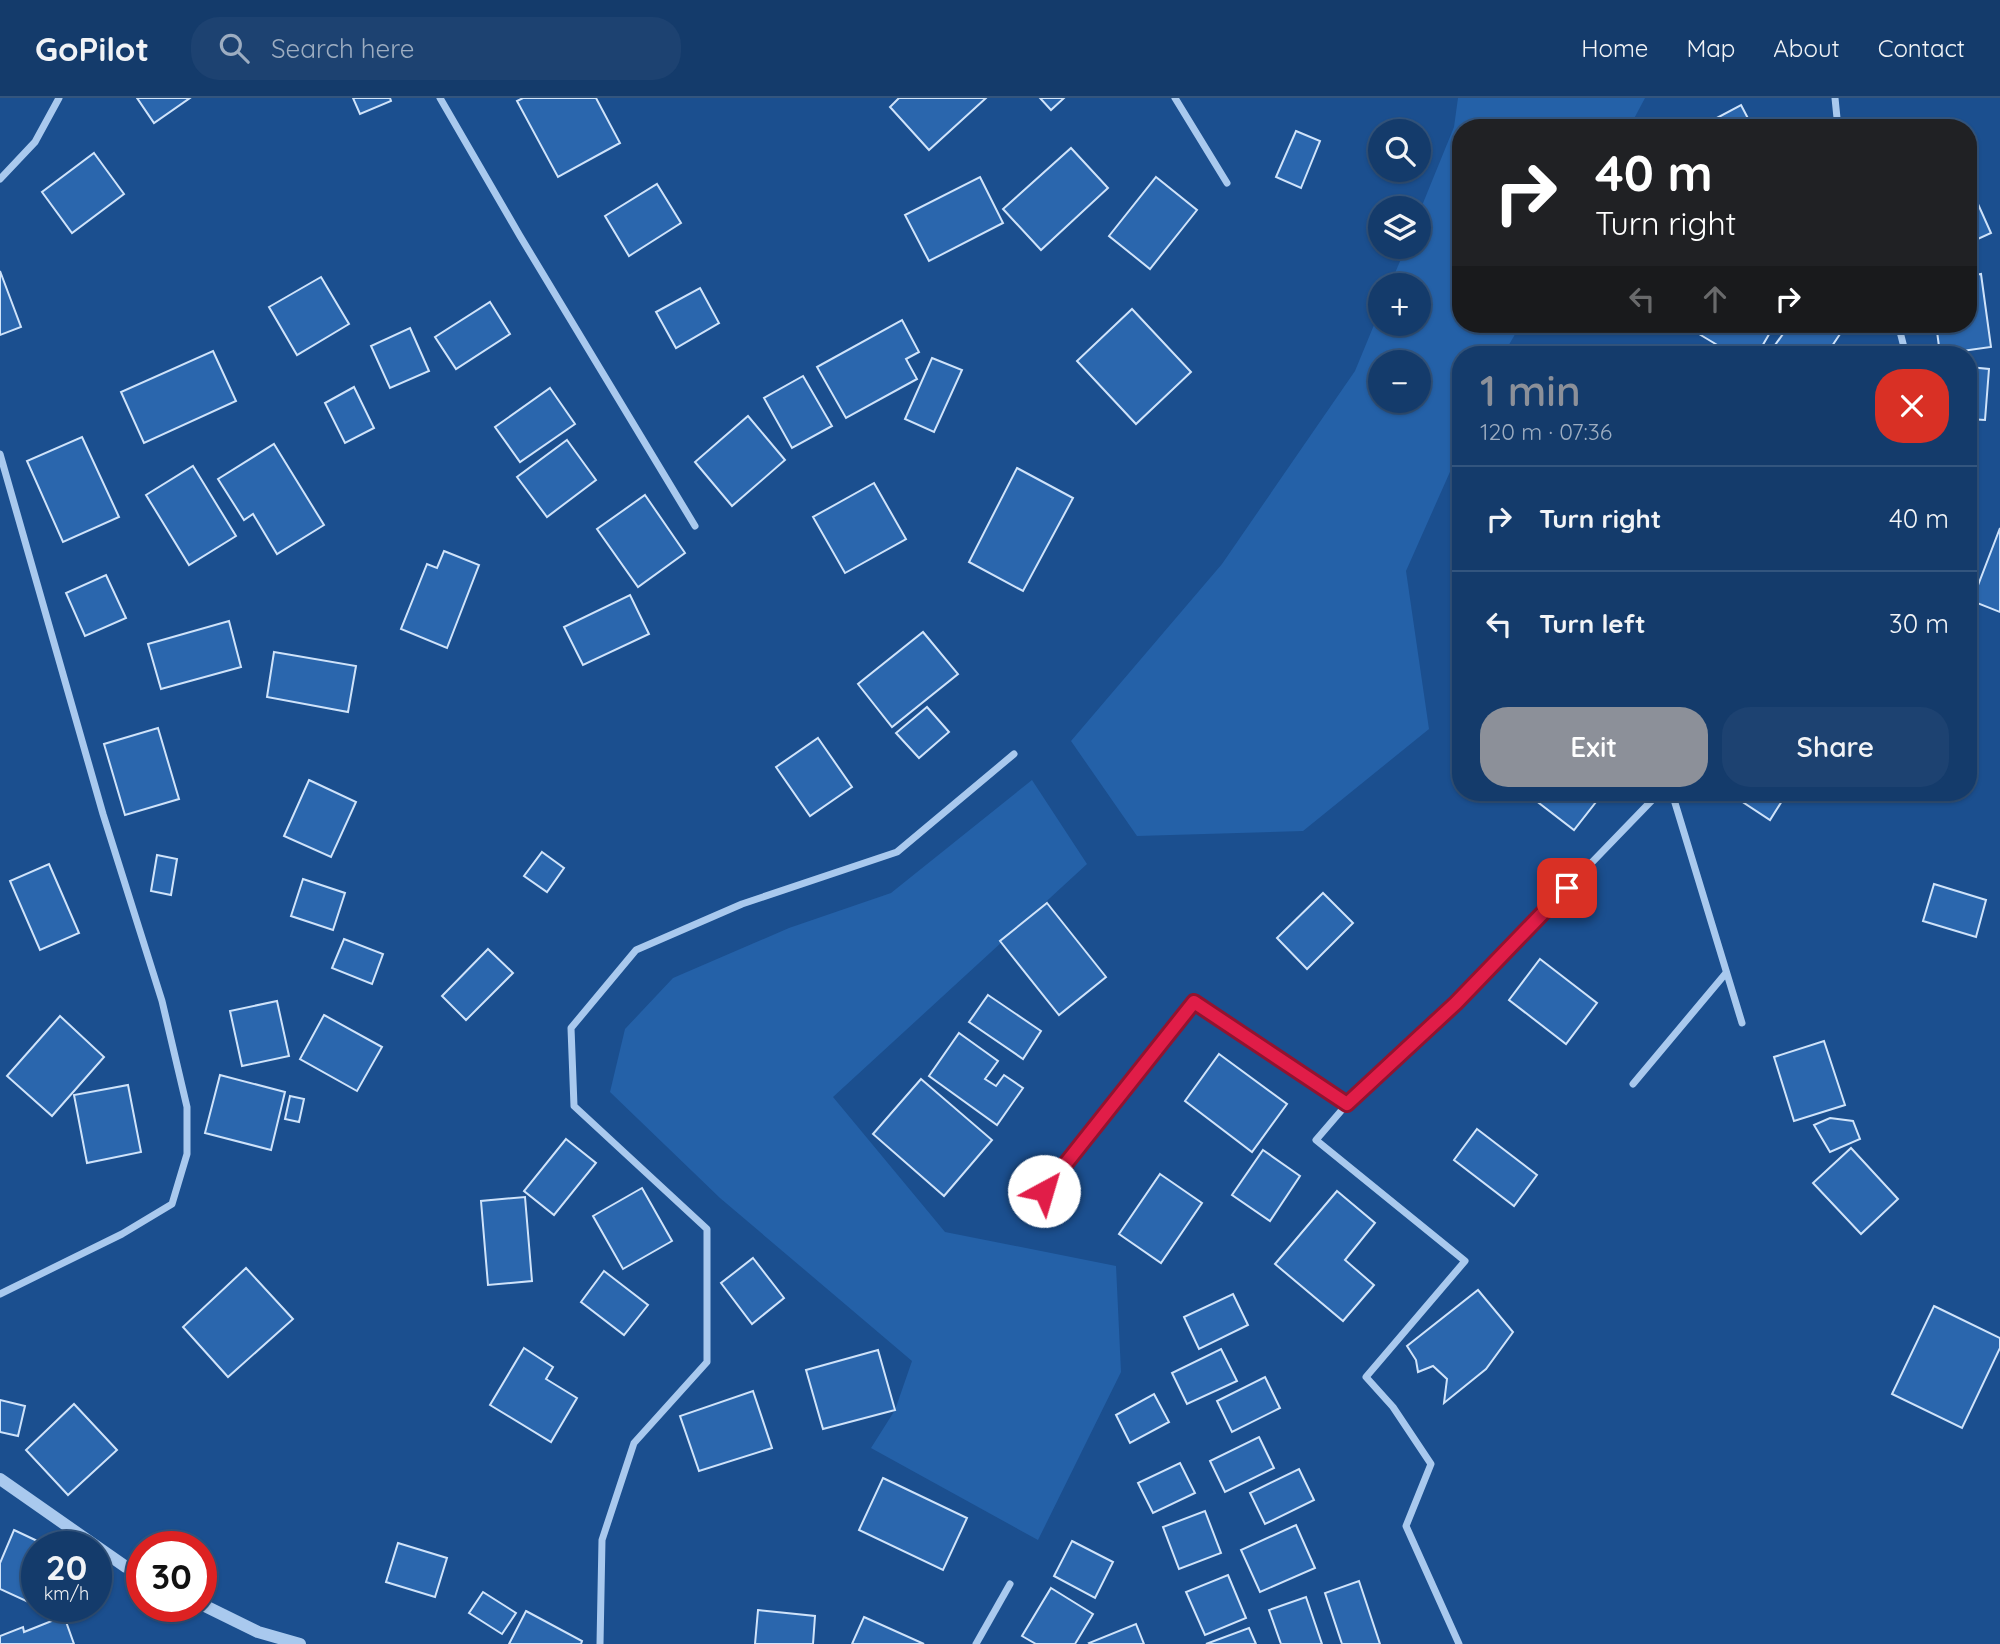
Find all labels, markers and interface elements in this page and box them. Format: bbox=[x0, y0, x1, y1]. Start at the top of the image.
search box bbox=[191, 17, 681, 80]
text: GoPilot bbox=[35, 28, 149, 69]
icon: search bbox=[215, 29, 253, 67]
text: Search here bbox=[271, 32, 414, 65]
text: Home bbox=[1581, 33, 1648, 63]
text: Map bbox=[1686, 33, 1735, 63]
text: About bbox=[1773, 33, 1840, 63]
text: Contact bbox=[1878, 33, 1965, 63]
map controls bbox=[1368, 119, 1431, 413]
button: search bbox=[1368, 119, 1431, 182]
text: 40 m bbox=[1595, 142, 1713, 203]
icon: right bbox=[1480, 147, 1571, 238]
button: layers bbox=[1368, 196, 1431, 259]
text: Turn right bbox=[1595, 203, 1736, 243]
button: + bbox=[1368, 273, 1431, 336]
icon: left bbox=[1623, 280, 1661, 318]
icon: ahead bbox=[1696, 280, 1734, 318]
icon: right bbox=[1769, 280, 1807, 318]
button: − bbox=[1368, 350, 1431, 413]
text: 1 min bbox=[1480, 364, 1581, 417]
button: close bbox=[1875, 369, 1949, 443]
text: 120 m · 07:36 bbox=[1480, 417, 1612, 446]
icon: right bbox=[1480, 500, 1518, 538]
text: Turn right bbox=[1539, 502, 1661, 535]
text: 40 m bbox=[1889, 502, 1949, 535]
icon: left bbox=[1480, 605, 1518, 643]
text: Turn left bbox=[1539, 607, 1646, 640]
text: 30 m bbox=[1889, 607, 1949, 640]
button: Exit bbox=[1480, 707, 1708, 787]
button: Share bbox=[1722, 707, 1949, 787]
pin bbox=[1537, 858, 1597, 918]
icon: arrive bbox=[1548, 869, 1586, 907]
position arrow bbox=[1007, 1154, 1081, 1228]
speed limit sign: 30 bbox=[126, 1531, 217, 1622]
text: 20 bbox=[46, 1545, 87, 1589]
text: km/h bbox=[44, 1582, 89, 1605]

